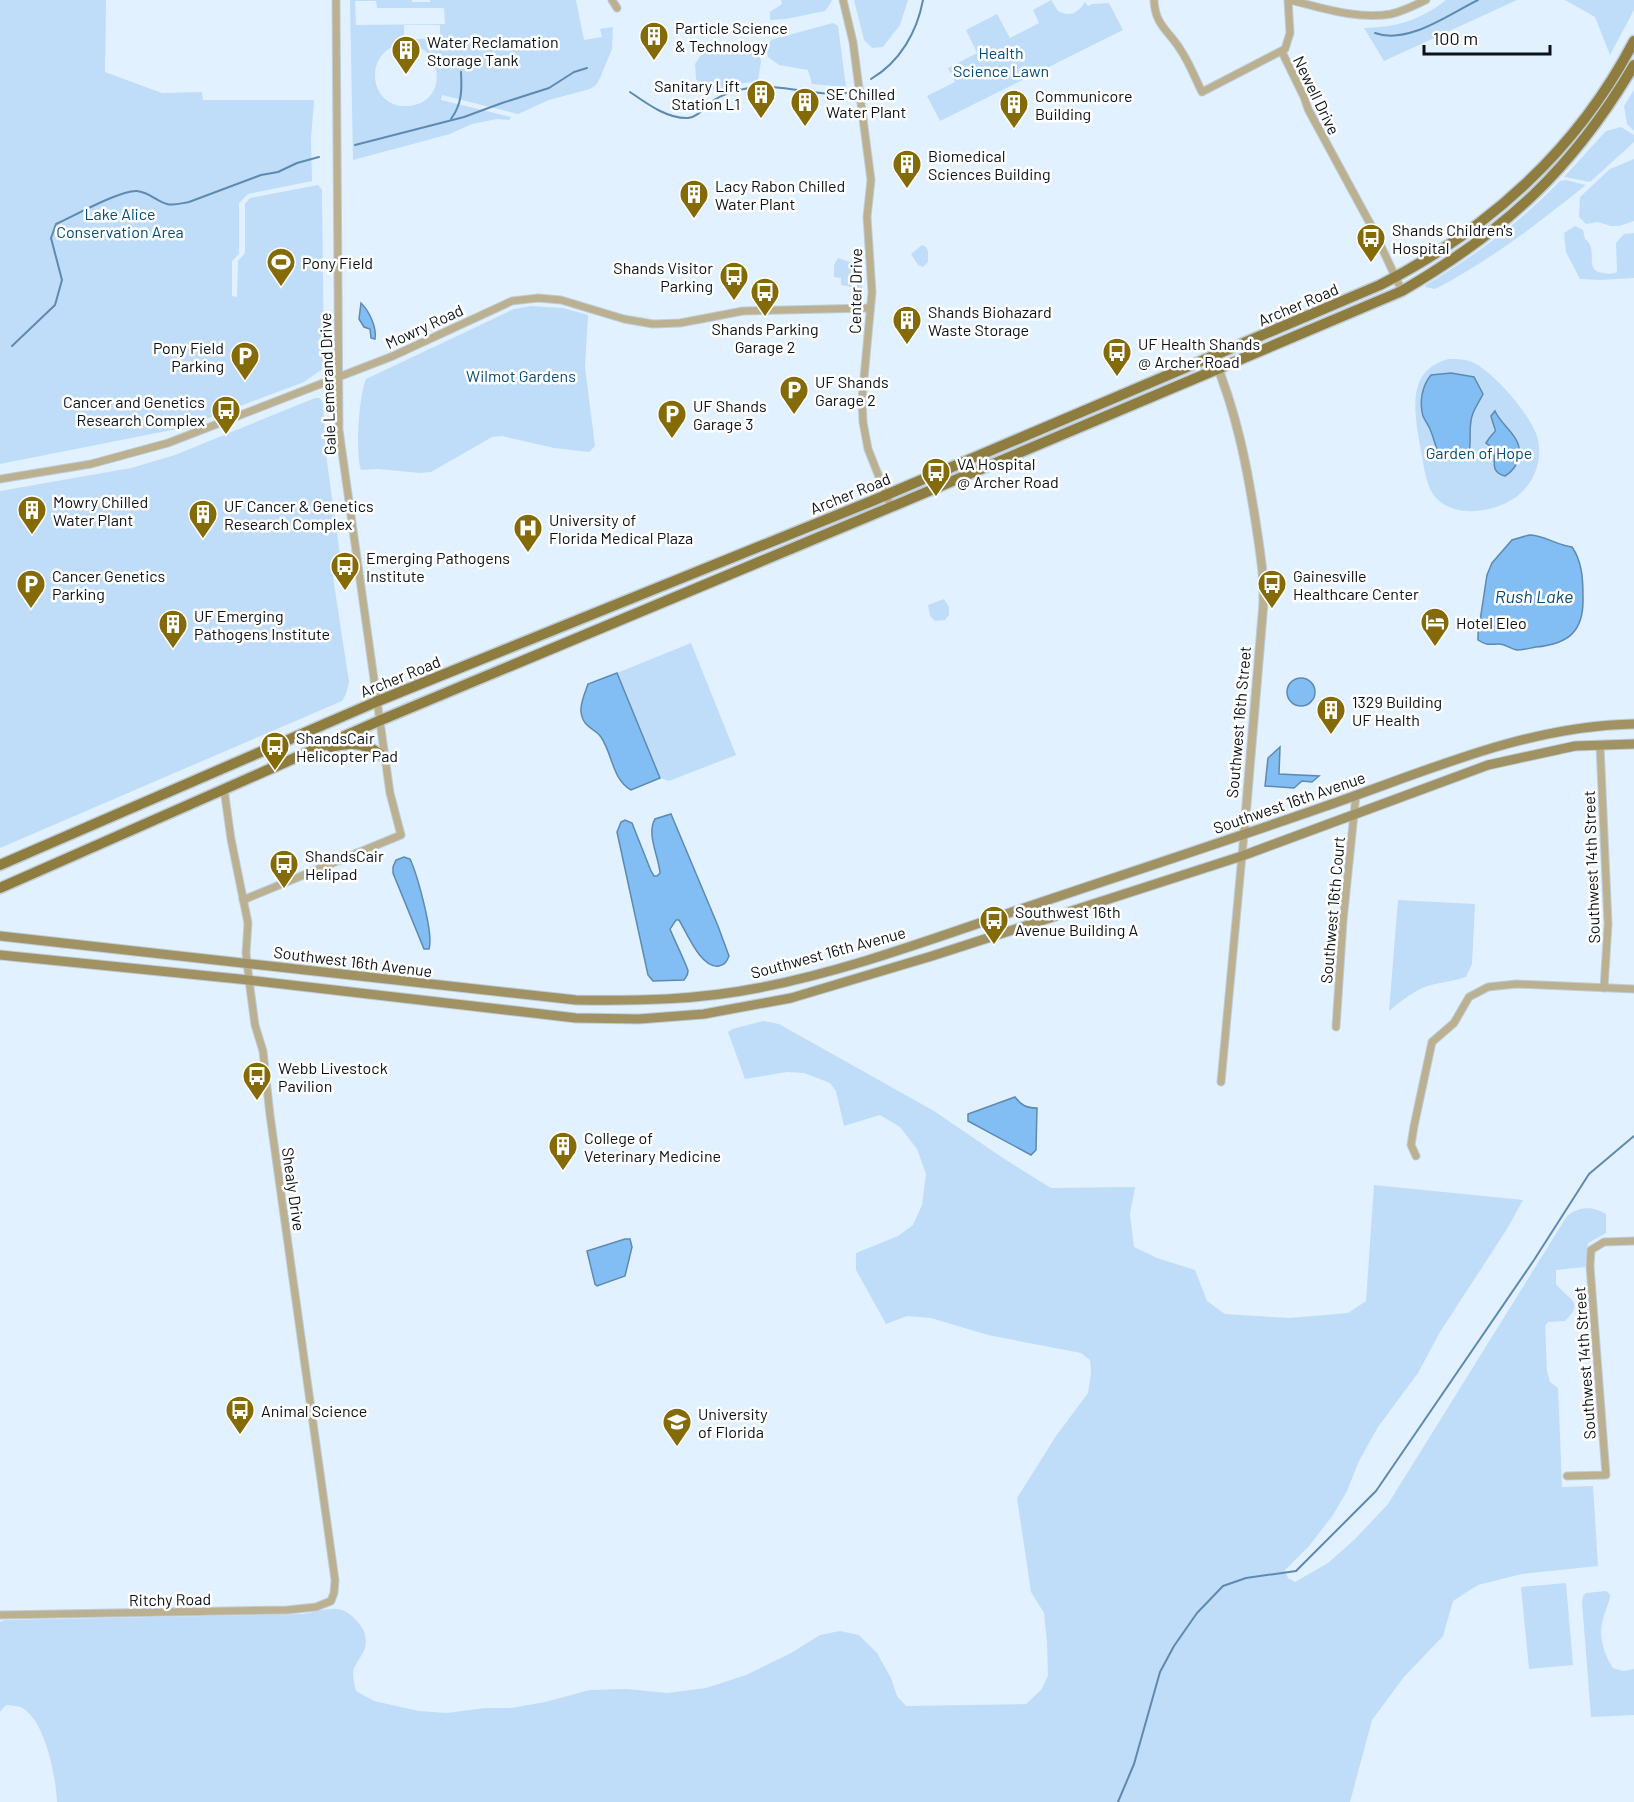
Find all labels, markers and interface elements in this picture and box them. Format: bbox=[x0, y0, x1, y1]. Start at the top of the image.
place label: Particle Science & Technology bbox=[675, 18, 788, 55]
scale bar bbox=[1424, 18, 1550, 56]
building icon: Particle Science & Technology bbox=[638, 20, 670, 62]
text: 100 m bbox=[1433, 27, 1478, 49]
place label: Water Reclamation Storage Tank bbox=[427, 32, 559, 69]
building icon: Water Reclamation Storage Tank bbox=[390, 34, 422, 76]
park label: Health Science Lawn bbox=[953, 43, 1049, 80]
street label: Newell Drive bbox=[1290, 53, 1344, 137]
place label: Sanitary Lift Station L1 bbox=[654, 76, 740, 113]
building icon: Sanitary Lift Station L1 bbox=[745, 78, 777, 120]
place label: SE Chilled Water Plant bbox=[826, 84, 906, 121]
building icon: SE Chilled Water Plant bbox=[789, 86, 821, 128]
place label: Communicore Building bbox=[1035, 86, 1132, 123]
building icon: Communicore Building bbox=[998, 88, 1030, 130]
place label: Biomedical Sciences Building bbox=[928, 146, 1050, 183]
building icon: Biomedical Sciences Building bbox=[891, 148, 923, 190]
place label: Lacy Rabon Chilled Water Plant bbox=[715, 176, 845, 213]
building icon: Lacy Rabon Chilled Water Plant bbox=[678, 178, 710, 220]
park label: Lake Alice Conservation Area bbox=[56, 204, 184, 241]
place label: Shands Children's Hospital bbox=[1392, 220, 1513, 257]
bus stop icon: Shands Children's Hospital bbox=[1355, 222, 1387, 264]
sports icon: Pony Field bbox=[265, 246, 297, 288]
street label: Center Drive bbox=[845, 248, 865, 334]
place label: Pony Field bbox=[302, 253, 373, 272]
place label: Shands Visitor Parking bbox=[613, 258, 713, 295]
bus stop icon: Shands Visitor Parking bbox=[718, 260, 750, 302]
bus stop icon: Shands Parking Garage 2 bbox=[749, 276, 781, 318]
street label: Archer Road bbox=[1255, 279, 1341, 329]
street label: Mowry Road bbox=[382, 300, 466, 352]
place label: Shands Biohazard Waste Storage bbox=[928, 302, 1052, 339]
building icon: Shands Biohazard Waste Storage bbox=[891, 304, 923, 346]
street label: Gale Lemerand Drive bbox=[315, 312, 339, 456]
place label: Shands Parking Garage 2 bbox=[712, 319, 819, 356]
place label: UF Health Shands @ Archer Road bbox=[1138, 334, 1260, 371]
bus stop icon: UF Health Shands @ Archer Road bbox=[1101, 336, 1133, 378]
place label: Pony Field Parking bbox=[153, 338, 224, 375]
parking icon: Pony Field Parking bbox=[229, 340, 261, 382]
park label: Wilmot Gardens bbox=[466, 366, 576, 385]
place label: UF Shands Garage 2 bbox=[815, 372, 889, 409]
parking icon: UF Shands Garage 2 bbox=[778, 374, 810, 416]
place label: Cancer and Genetics Research Complex bbox=[63, 392, 205, 429]
bus stop icon: Cancer and Genetics Research Complex bbox=[210, 394, 242, 436]
place label: UF Shands Garage 3 bbox=[693, 396, 767, 433]
parking icon: UF Shands Garage 3 bbox=[656, 398, 688, 440]
park label: Garden of Hope bbox=[1426, 443, 1532, 462]
place label: VA Hospital @ Archer Road bbox=[957, 454, 1059, 491]
bus stop icon: VA Hospital @ Archer Road bbox=[920, 456, 952, 498]
street label: Archer Road bbox=[807, 468, 893, 518]
place label: Mowry Chilled Water Plant bbox=[53, 492, 148, 529]
building icon: Mowry Chilled Water Plant bbox=[16, 494, 48, 536]
place label: UF Cancer & Genetics Research Complex bbox=[224, 496, 374, 533]
building icon: UF Cancer & Genetics Research Complex bbox=[187, 498, 219, 540]
place label: University of Florida Medical Plaza bbox=[549, 510, 693, 547]
hospital icon: University of Florida Medical Plaza bbox=[512, 512, 544, 554]
place label: Emerging Pathogens Institute bbox=[366, 548, 510, 585]
bus stop icon: Emerging Pathogens Institute bbox=[329, 550, 361, 592]
place label: Cancer Genetics Parking bbox=[52, 566, 165, 603]
place label: Gainesville Healthcare Center bbox=[1293, 566, 1419, 603]
parking icon: Cancer Genetics Parking bbox=[15, 568, 47, 610]
bus stop icon: Gainesville Healthcare Center bbox=[1256, 568, 1288, 610]
water label: Rush Lake bbox=[1495, 585, 1573, 607]
place label: UF Emerging Pathogens Institute bbox=[194, 606, 330, 643]
hotel icon: Hotel Eleo bbox=[1419, 606, 1451, 648]
building icon: UF Emerging Pathogens Institute bbox=[157, 608, 189, 650]
place label: Hotel Eleo bbox=[1456, 613, 1527, 632]
street label: Southwest 16th Street bbox=[1222, 645, 1254, 799]
street label: Archer Road bbox=[357, 651, 443, 701]
place label: 1329 Building UF Health bbox=[1352, 692, 1442, 729]
building icon: 1329 Building UF Health bbox=[1315, 694, 1347, 736]
place label: ShandsCair Helicopter Pad bbox=[296, 728, 398, 765]
bus stop icon: ShandsCair Helicopter Pad bbox=[259, 730, 291, 772]
street label: Southwest 16th Avenue bbox=[1210, 767, 1368, 837]
street label: Southwest 14th Street bbox=[1579, 790, 1603, 944]
street label: Southwest 16th Court bbox=[1316, 836, 1348, 984]
place label: ShandsCair Helipad bbox=[305, 846, 384, 883]
bus stop icon: ShandsCair Helipad bbox=[268, 848, 300, 890]
place label: Southwest 16th Avenue Building A bbox=[1015, 902, 1138, 939]
bus stop icon: Southwest 16th Avenue Building A bbox=[978, 904, 1010, 946]
street label: Southwest 16th Avenue bbox=[748, 922, 908, 982]
street label: Southwest 16th Avenue bbox=[273, 942, 433, 980]
place label: Webb Livestock Pavilion bbox=[278, 1058, 388, 1095]
bus stop icon: Webb Livestock Pavilion bbox=[241, 1060, 273, 1102]
place label: College of Veterinary Medicine bbox=[584, 1128, 721, 1165]
building icon: College of Veterinary Medicine bbox=[547, 1130, 579, 1172]
street label: Shealy Drive bbox=[279, 1146, 309, 1232]
street label: Southwest 14th Street bbox=[1569, 1286, 1599, 1440]
bus stop icon: Animal Science bbox=[224, 1394, 256, 1436]
place label: Animal Science bbox=[261, 1401, 367, 1420]
place label: University of Florida bbox=[698, 1404, 768, 1441]
school or university icon: University of Florida bbox=[661, 1406, 693, 1448]
street label: Ritchy Road bbox=[129, 1589, 211, 1609]

